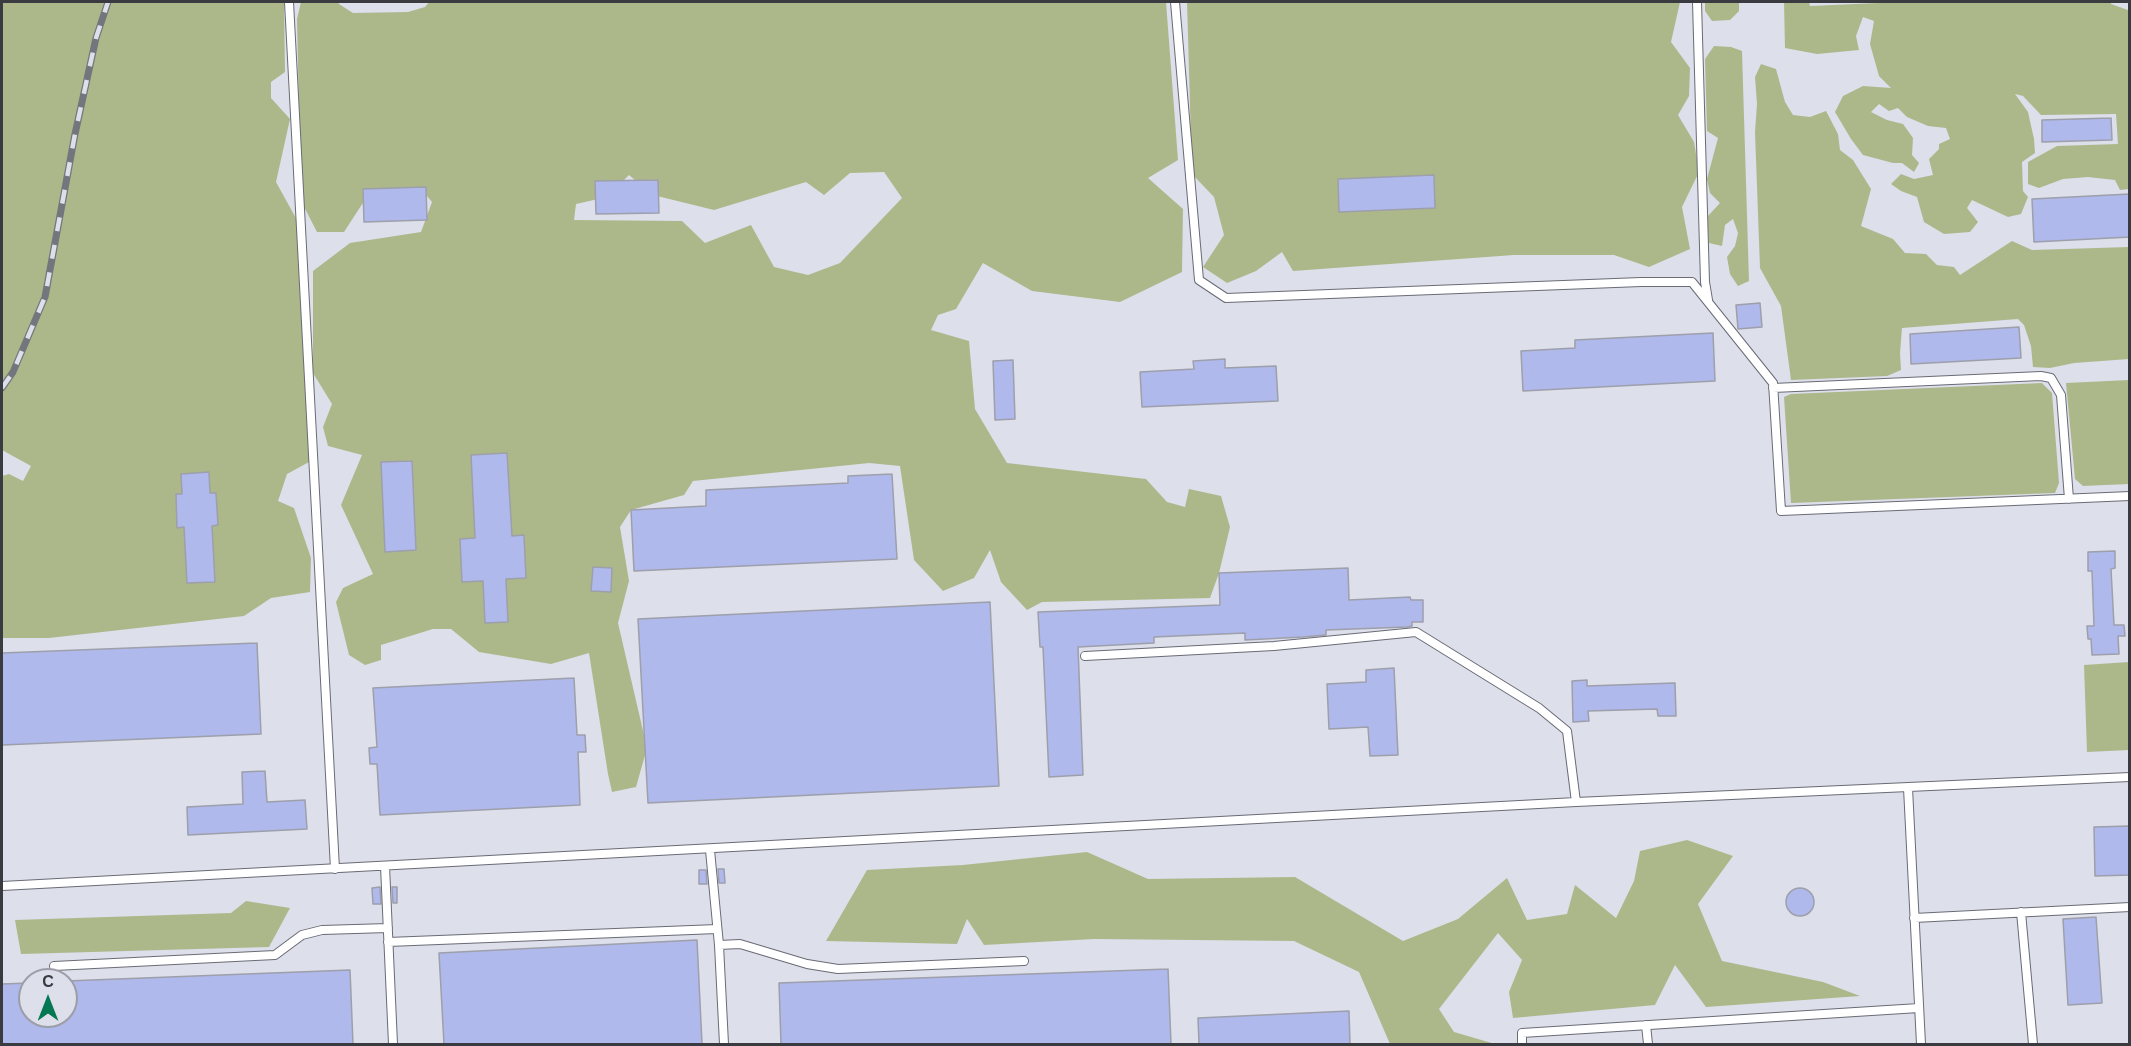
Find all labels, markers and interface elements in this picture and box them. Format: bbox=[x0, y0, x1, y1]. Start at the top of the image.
north arrow bbox=[18, 968, 78, 1028]
text: С bbox=[42, 973, 54, 990]

